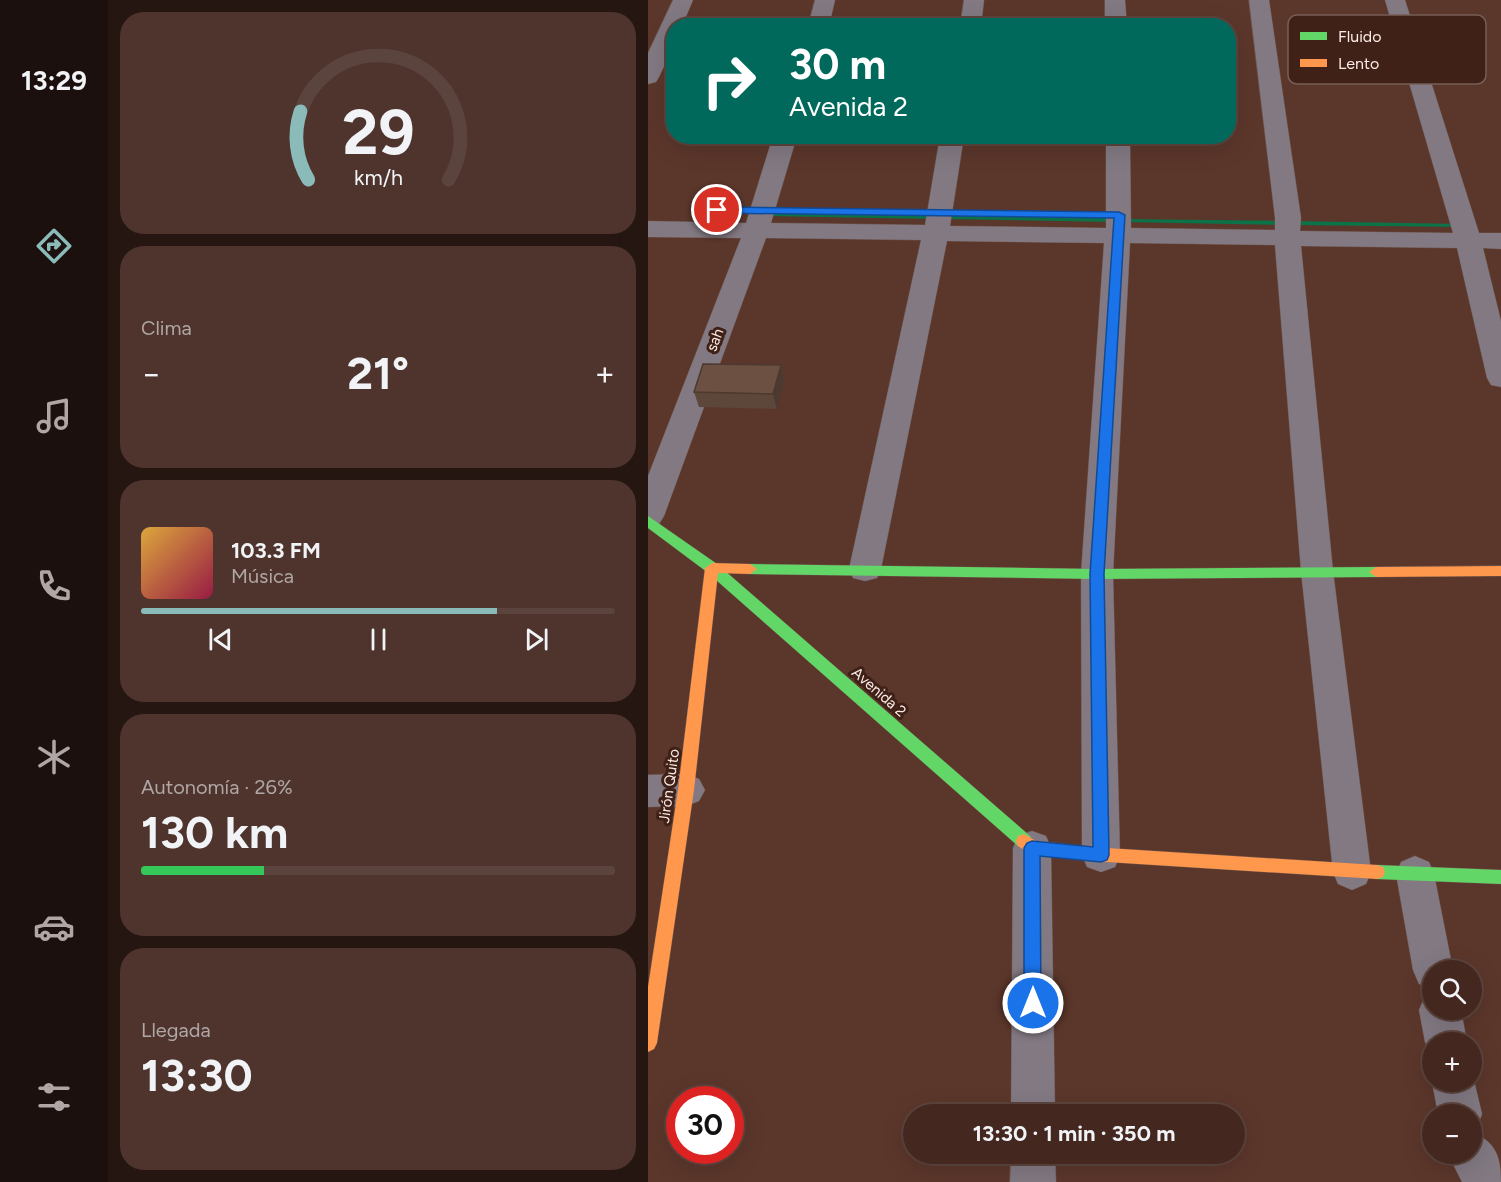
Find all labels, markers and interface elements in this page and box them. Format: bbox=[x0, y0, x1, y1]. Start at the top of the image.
legend bbox=[1288, 15, 1486, 84]
text: Fluido bbox=[1338, 27, 1382, 46]
text: 30 m bbox=[789, 39, 886, 90]
icon: right bbox=[690, 42, 768, 120]
text: Lento bbox=[1338, 54, 1379, 73]
text: 13:29 bbox=[21, 64, 87, 97]
text: Avenida 2 bbox=[789, 90, 908, 123]
text: 29 bbox=[342, 95, 414, 170]
text: km/h bbox=[354, 165, 402, 190]
pin bbox=[691, 184, 742, 235]
icon: arrive bbox=[700, 193, 733, 226]
icon: directions bbox=[33, 225, 75, 267]
text: Clima bbox=[141, 316, 192, 340]
street label: sah bbox=[702, 326, 728, 354]
text: 21° bbox=[347, 346, 409, 400]
text: − bbox=[141, 354, 162, 393]
text: + bbox=[594, 354, 615, 393]
icon: music bbox=[33, 395, 75, 437]
text: 103.3 FM bbox=[231, 537, 321, 564]
text: Música bbox=[231, 564, 294, 588]
icon: phone bbox=[33, 565, 75, 607]
icon: previous bbox=[204, 623, 237, 656]
icon: pause bbox=[362, 623, 395, 656]
icon: next bbox=[520, 623, 553, 656]
street label: Avenida 2 bbox=[848, 663, 910, 721]
icon: climate bbox=[33, 736, 75, 778]
street label: Jirón Quito bbox=[655, 747, 683, 824]
text: Autonomía · 26% bbox=[141, 775, 293, 799]
text: 130 km bbox=[141, 805, 288, 859]
icon: car bbox=[33, 906, 75, 948]
map controls bbox=[1422, 960, 1482, 1164]
button: search bbox=[1422, 960, 1482, 1020]
position arrow bbox=[1001, 971, 1065, 1035]
text: Llegada bbox=[141, 1018, 211, 1042]
button: + bbox=[1422, 1032, 1482, 1092]
text: 13:30 bbox=[141, 1048, 253, 1102]
icon: filters bbox=[33, 1076, 75, 1118]
speed limit sign: 30 bbox=[666, 1086, 744, 1164]
button: − bbox=[1422, 1104, 1482, 1164]
text: 13:30 · 1 min · 350 m bbox=[973, 1120, 1175, 1147]

